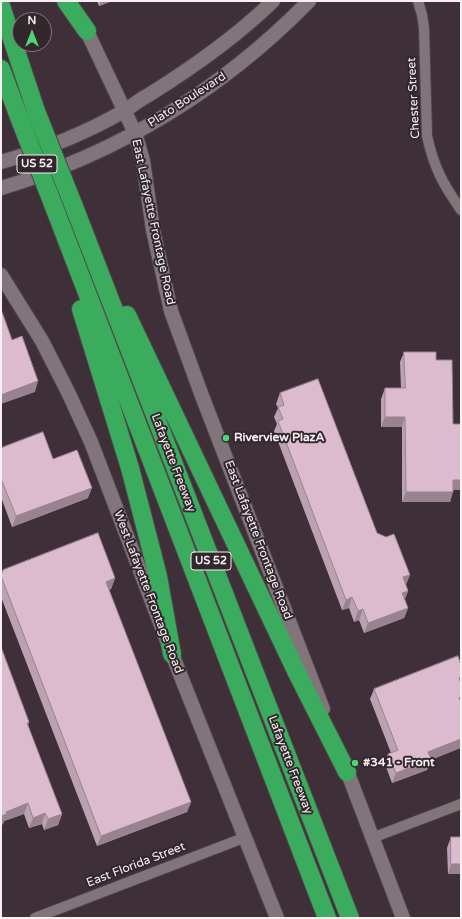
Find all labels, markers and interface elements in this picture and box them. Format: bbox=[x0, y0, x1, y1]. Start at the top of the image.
north arrow bbox=[12, 12, 52, 52]
text: N bbox=[28, 14, 36, 27]
street label: Chester Street bbox=[405, 57, 423, 139]
street label: Plato Boulevard bbox=[145, 69, 229, 131]
street label: East Lafayette Frontage Road bbox=[128, 138, 178, 306]
road number: US 52 bbox=[17, 155, 57, 173]
street label: Lafayette Freeway bbox=[148, 412, 198, 514]
place label: Riverview PlazA bbox=[234, 431, 325, 445]
marker: Riverview PlazA bbox=[221, 433, 231, 443]
street label: East Lafayette Frontage Road bbox=[221, 458, 295, 622]
street label: West Lafayette Frontage Road bbox=[110, 509, 186, 675]
road number: US 52 bbox=[191, 552, 231, 570]
street label: Lafayette Freeway bbox=[265, 714, 315, 816]
place label: #341 - Front bbox=[363, 756, 435, 770]
marker: #341 - Front bbox=[350, 758, 360, 768]
street label: East Florida Street bbox=[85, 840, 187, 890]

